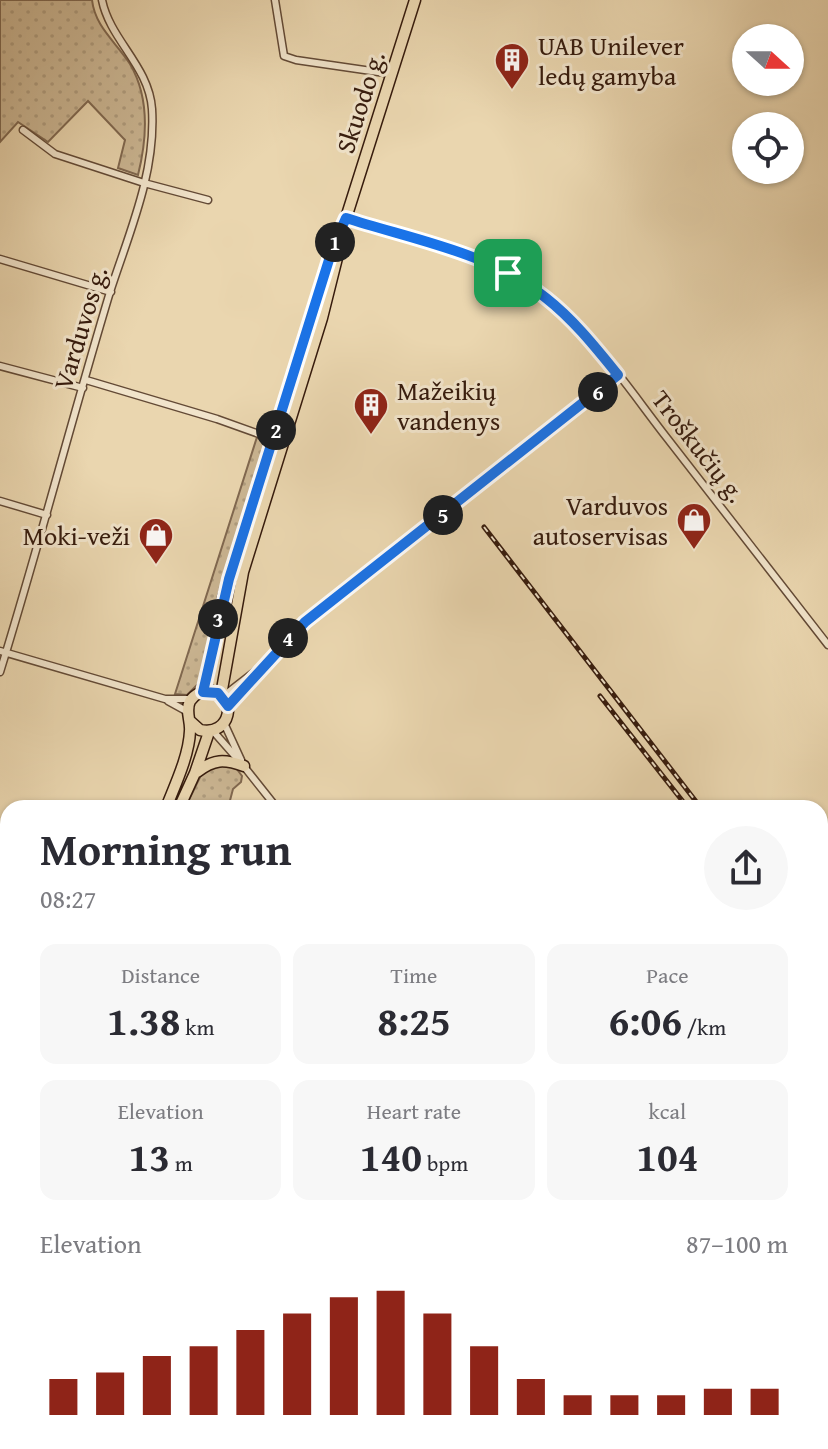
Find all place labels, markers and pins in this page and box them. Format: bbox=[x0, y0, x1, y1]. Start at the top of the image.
place label: UAB Unilever ledų gamyba bbox=[538, 26, 684, 95]
building icon: UAB Unilever ledų gamyba bbox=[493, 41, 531, 91]
pin: 1 bbox=[315, 222, 355, 262]
pin bbox=[474, 239, 542, 307]
place label: Mažeikių vandenys bbox=[397, 371, 500, 440]
pin: 6 bbox=[578, 372, 618, 412]
building icon: Mažeikių vandenys bbox=[352, 386, 390, 436]
pin: 2 bbox=[256, 410, 296, 450]
place label: Varduvos autoservisas bbox=[533, 486, 668, 555]
pin: 5 bbox=[423, 495, 463, 535]
shop icon: Varduvos autoservisas bbox=[675, 501, 713, 551]
place label: Moki-veži bbox=[23, 516, 130, 555]
shop icon: Moki-veži bbox=[137, 516, 175, 566]
pin: 3 bbox=[198, 599, 238, 639]
pin: 4 bbox=[268, 618, 308, 658]

